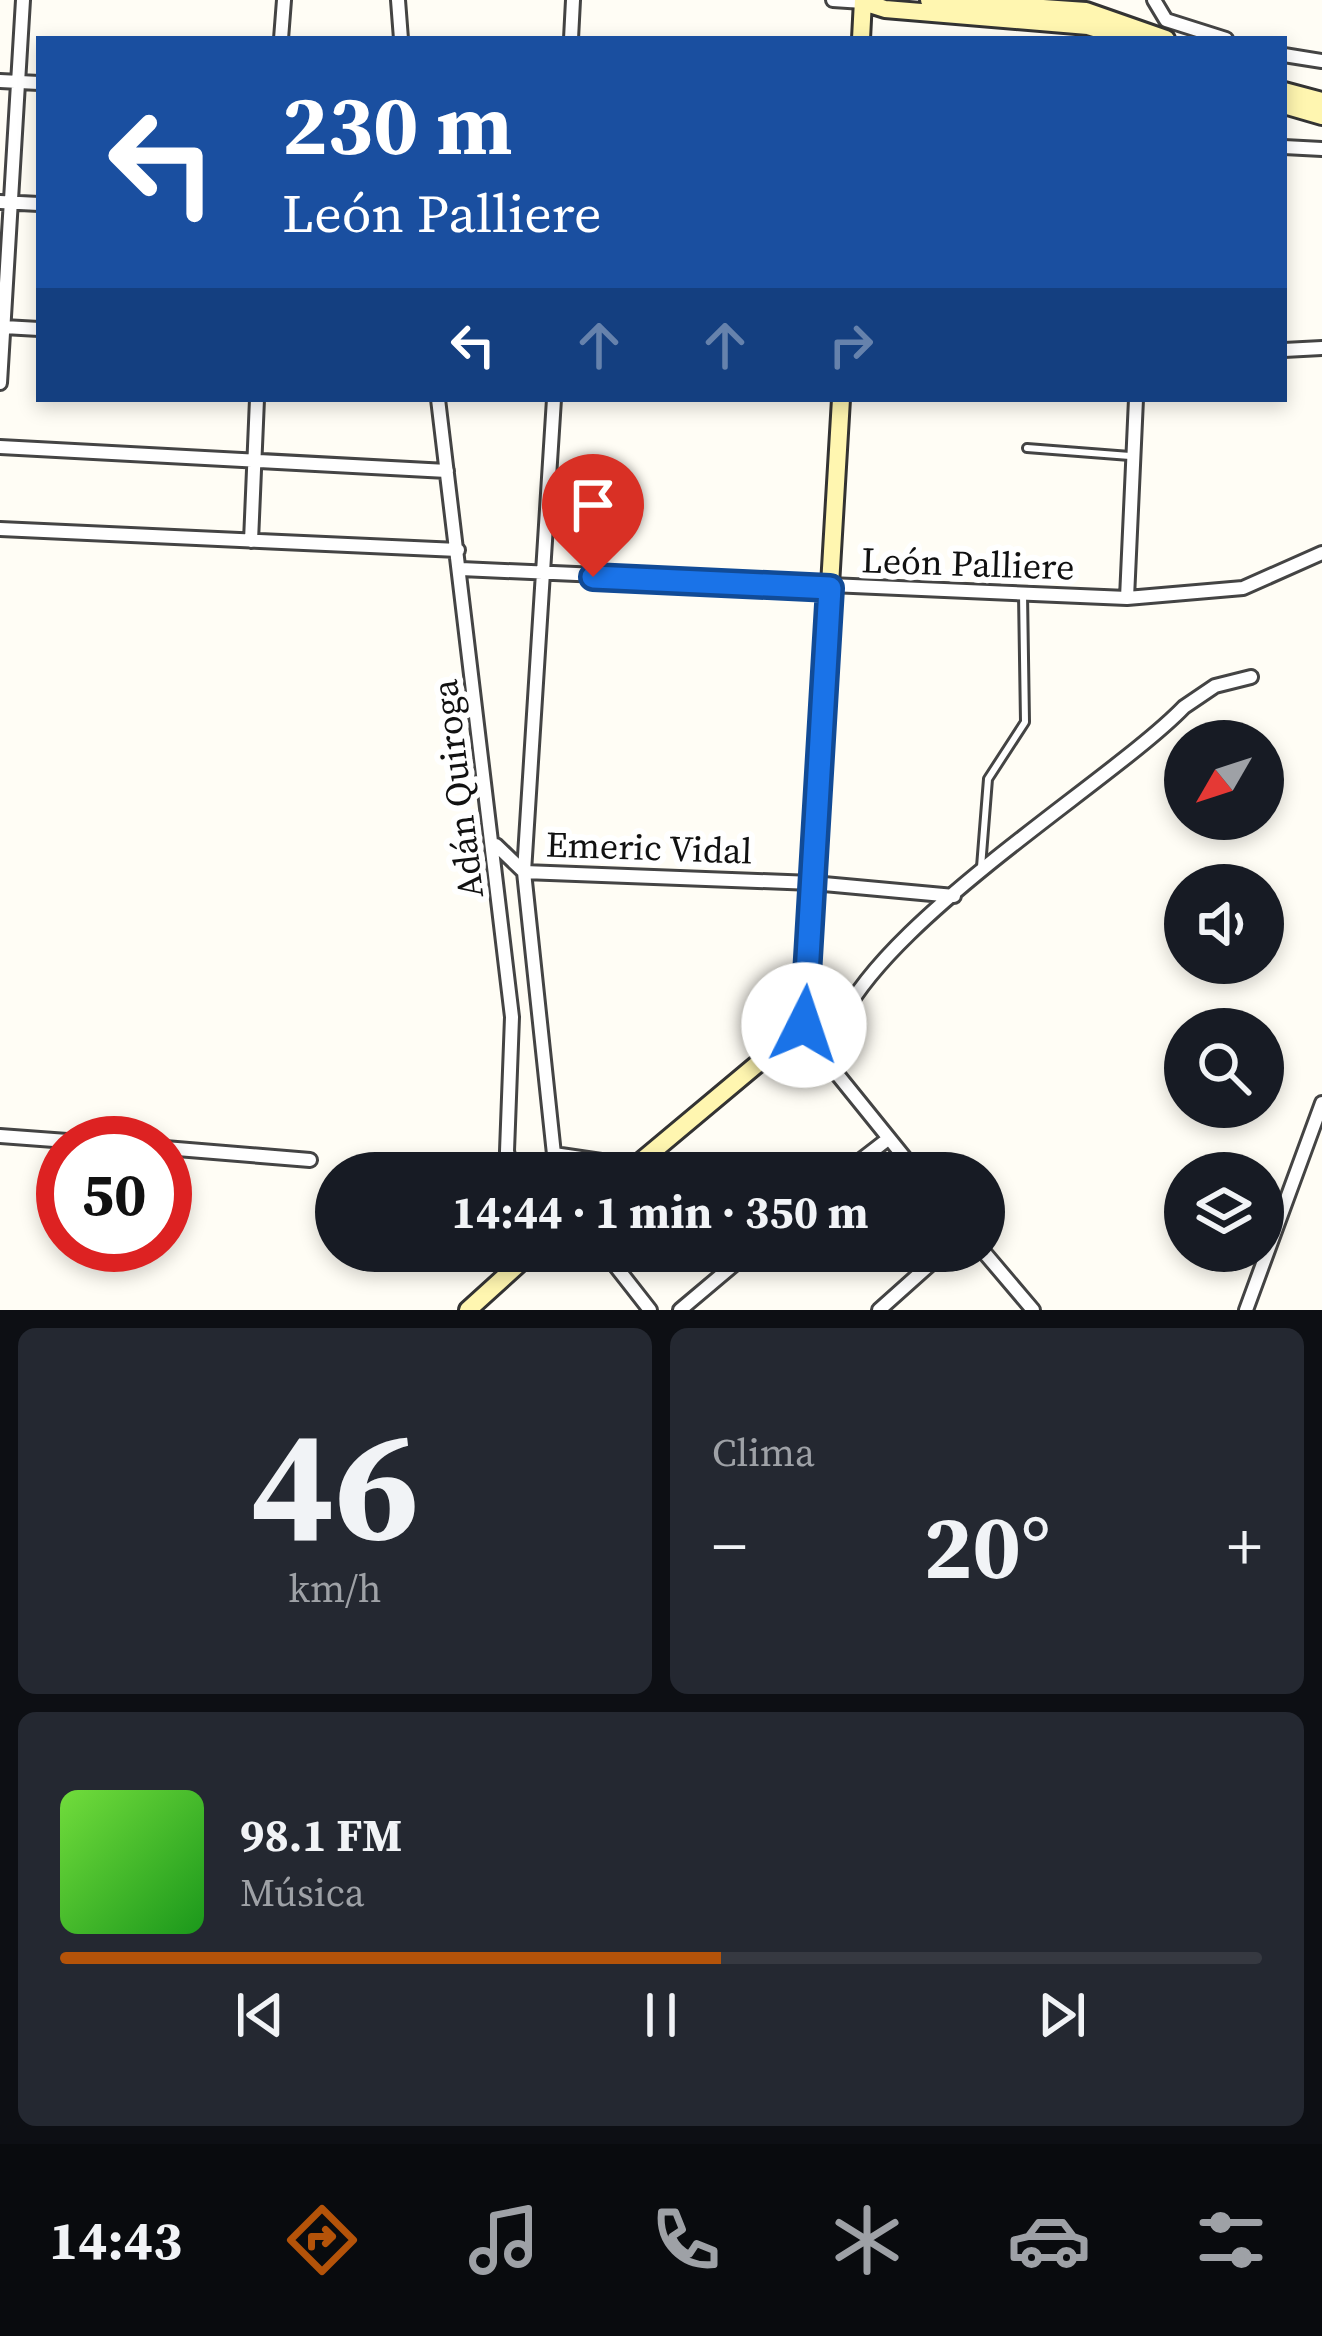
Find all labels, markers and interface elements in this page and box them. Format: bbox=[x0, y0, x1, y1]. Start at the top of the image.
text: 230 m bbox=[282, 67, 513, 182]
icon: left bbox=[84, 84, 240, 240]
text: León Palliere bbox=[282, 176, 602, 250]
icon: left bbox=[440, 312, 506, 378]
icon: ahead bbox=[566, 312, 632, 378]
icon: ahead bbox=[692, 312, 758, 378]
icon: right bbox=[818, 312, 884, 378]
pin bbox=[542, 454, 644, 577]
icon: arrive bbox=[560, 472, 626, 538]
street label: León Palliere bbox=[861, 535, 1075, 592]
street label: Adán Quiroga bbox=[420, 676, 495, 901]
north arrow bbox=[1164, 720, 1284, 840]
map controls bbox=[1164, 720, 1284, 1272]
street label: Emeric Vidal bbox=[545, 819, 753, 876]
button: sound bbox=[1164, 864, 1284, 984]
position arrow bbox=[741, 962, 867, 1088]
button: search bbox=[1164, 1008, 1284, 1128]
speed limit sign: 50 bbox=[36, 1116, 192, 1272]
button: layers bbox=[1164, 1152, 1284, 1272]
text: 14:44 · 1 min · 350 m bbox=[452, 1181, 868, 1243]
text: 46 bbox=[250, 1377, 420, 1591]
text: Clima bbox=[712, 1426, 815, 1479]
text: 20° bbox=[923, 1485, 1051, 1608]
text: − bbox=[712, 1501, 747, 1591]
text: + bbox=[1227, 1501, 1262, 1591]
text: km/h bbox=[289, 1562, 381, 1615]
text: 98.1 FM bbox=[240, 1804, 402, 1866]
text: Música bbox=[240, 1866, 365, 1919]
icon: previous bbox=[227, 1982, 293, 2048]
icon: pause bbox=[628, 1982, 694, 2048]
icon: next bbox=[1029, 1982, 1095, 2048]
icon: directions bbox=[280, 2198, 364, 2282]
icon: music bbox=[462, 2198, 546, 2282]
icon: phone bbox=[644, 2198, 728, 2282]
icon: climate bbox=[825, 2198, 909, 2282]
icon: car bbox=[1007, 2198, 1091, 2282]
icon: filters bbox=[1189, 2198, 1273, 2282]
text: 14:43 bbox=[49, 2203, 182, 2277]

